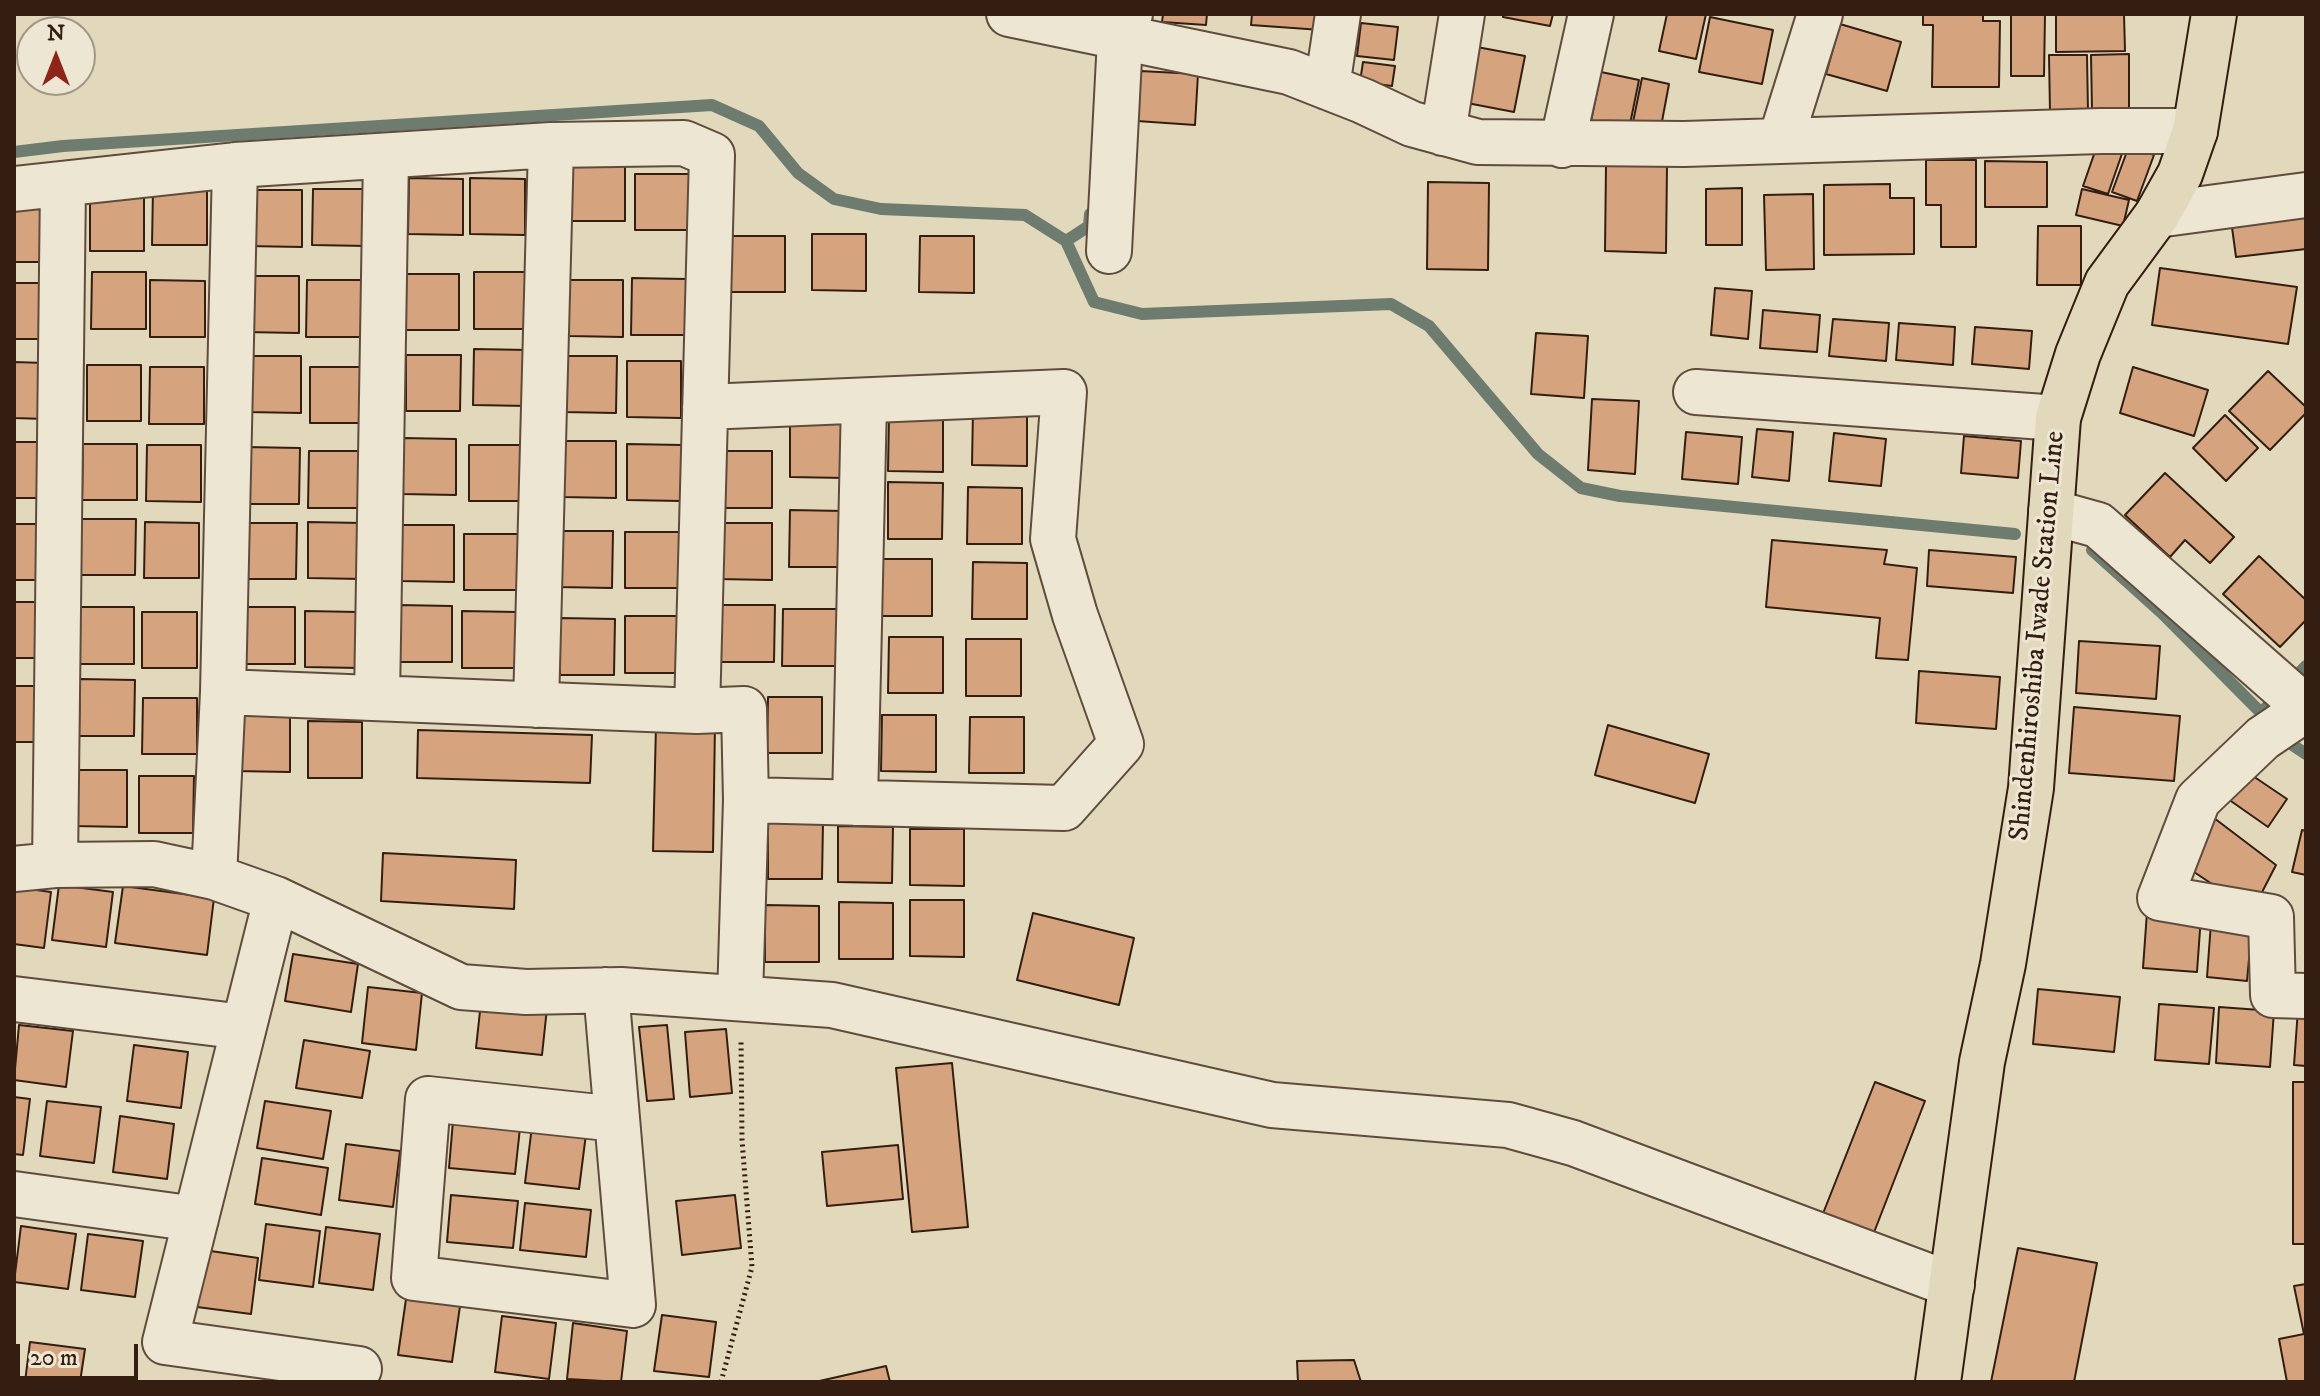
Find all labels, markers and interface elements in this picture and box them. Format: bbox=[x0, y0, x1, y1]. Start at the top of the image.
north arrow bbox=[16, 16, 96, 96]
text: N bbox=[47, 20, 65, 47]
street label: Shindenhiroshiba Iwade Station Line bbox=[2004, 430, 2074, 842]
scale bar bbox=[20, 1328, 142, 1378]
text: 20 m bbox=[30, 1343, 78, 1373]

